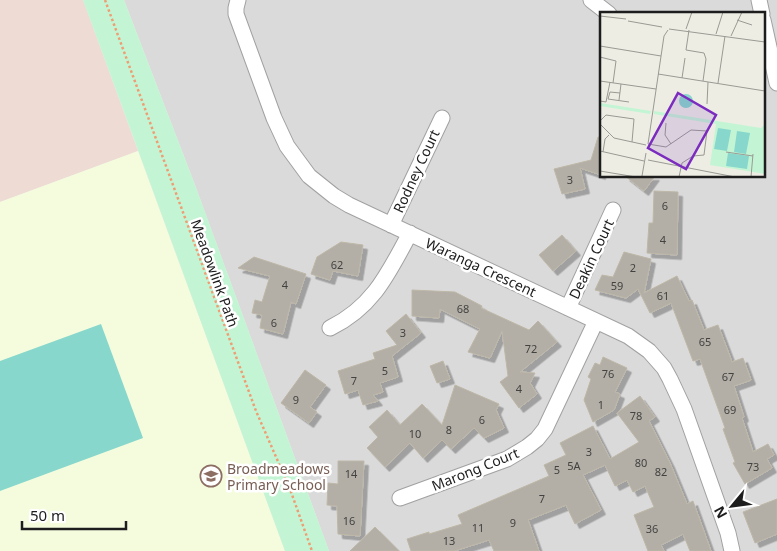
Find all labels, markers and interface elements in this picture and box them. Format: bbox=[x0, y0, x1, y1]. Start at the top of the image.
inset map bbox=[600, 12, 764, 178]
street label: Rodney Court bbox=[388, 126, 444, 216]
house number: 3 bbox=[567, 172, 573, 187]
house number: 6 bbox=[662, 198, 668, 213]
street label: Deakin Court bbox=[564, 216, 618, 302]
street label: Meadowlink Path bbox=[187, 217, 243, 329]
house number: 4 bbox=[660, 232, 667, 247]
street label: Waranga Crescent bbox=[423, 233, 539, 301]
house number: 62 bbox=[331, 257, 343, 272]
house number: 2 bbox=[630, 260, 636, 275]
house number: 4 bbox=[282, 277, 289, 292]
house number: 59 bbox=[611, 278, 623, 293]
house number: 61 bbox=[657, 288, 669, 303]
house number: 68 bbox=[457, 301, 469, 316]
house number: 6 bbox=[271, 315, 277, 330]
house number: 3 bbox=[400, 325, 406, 340]
house number: 65 bbox=[699, 334, 711, 349]
house number: 72 bbox=[525, 341, 537, 356]
house number: 5 bbox=[382, 363, 388, 378]
house number: 76 bbox=[602, 366, 614, 381]
house number: 67 bbox=[722, 369, 734, 384]
house number: 7 bbox=[351, 373, 357, 388]
house number: 4 bbox=[516, 381, 523, 396]
house number: 9 bbox=[293, 392, 299, 407]
house number: 1 bbox=[598, 397, 604, 412]
house number: 69 bbox=[724, 402, 736, 417]
house number: 78 bbox=[630, 408, 642, 423]
house number: 6 bbox=[479, 412, 485, 427]
house number: 8 bbox=[446, 422, 452, 437]
house number: 10 bbox=[409, 426, 421, 441]
street label: Marong Court bbox=[429, 443, 521, 495]
house number: 3 bbox=[586, 444, 592, 459]
house number: 80 bbox=[635, 455, 647, 470]
house number: 5A bbox=[567, 458, 582, 473]
place label: Broadmeadows Primary School bbox=[227, 459, 330, 494]
house number: 73 bbox=[747, 459, 759, 474]
house number: 5 bbox=[554, 462, 560, 477]
school or university icon: Broadmeadows Primary School bbox=[199, 464, 223, 488]
house number: 82 bbox=[655, 464, 667, 479]
house number: 14 bbox=[345, 466, 358, 481]
north arrow bbox=[707, 481, 757, 531]
house number: 7 bbox=[539, 491, 545, 506]
scale bar bbox=[22, 498, 126, 530]
text: N bbox=[709, 503, 731, 522]
text: 50 m bbox=[30, 505, 65, 525]
house number: 16 bbox=[343, 513, 355, 528]
house number: 9 bbox=[510, 515, 516, 530]
house number: 11 bbox=[472, 520, 484, 535]
house number: 36 bbox=[646, 521, 658, 536]
house number: 13 bbox=[443, 533, 455, 548]

